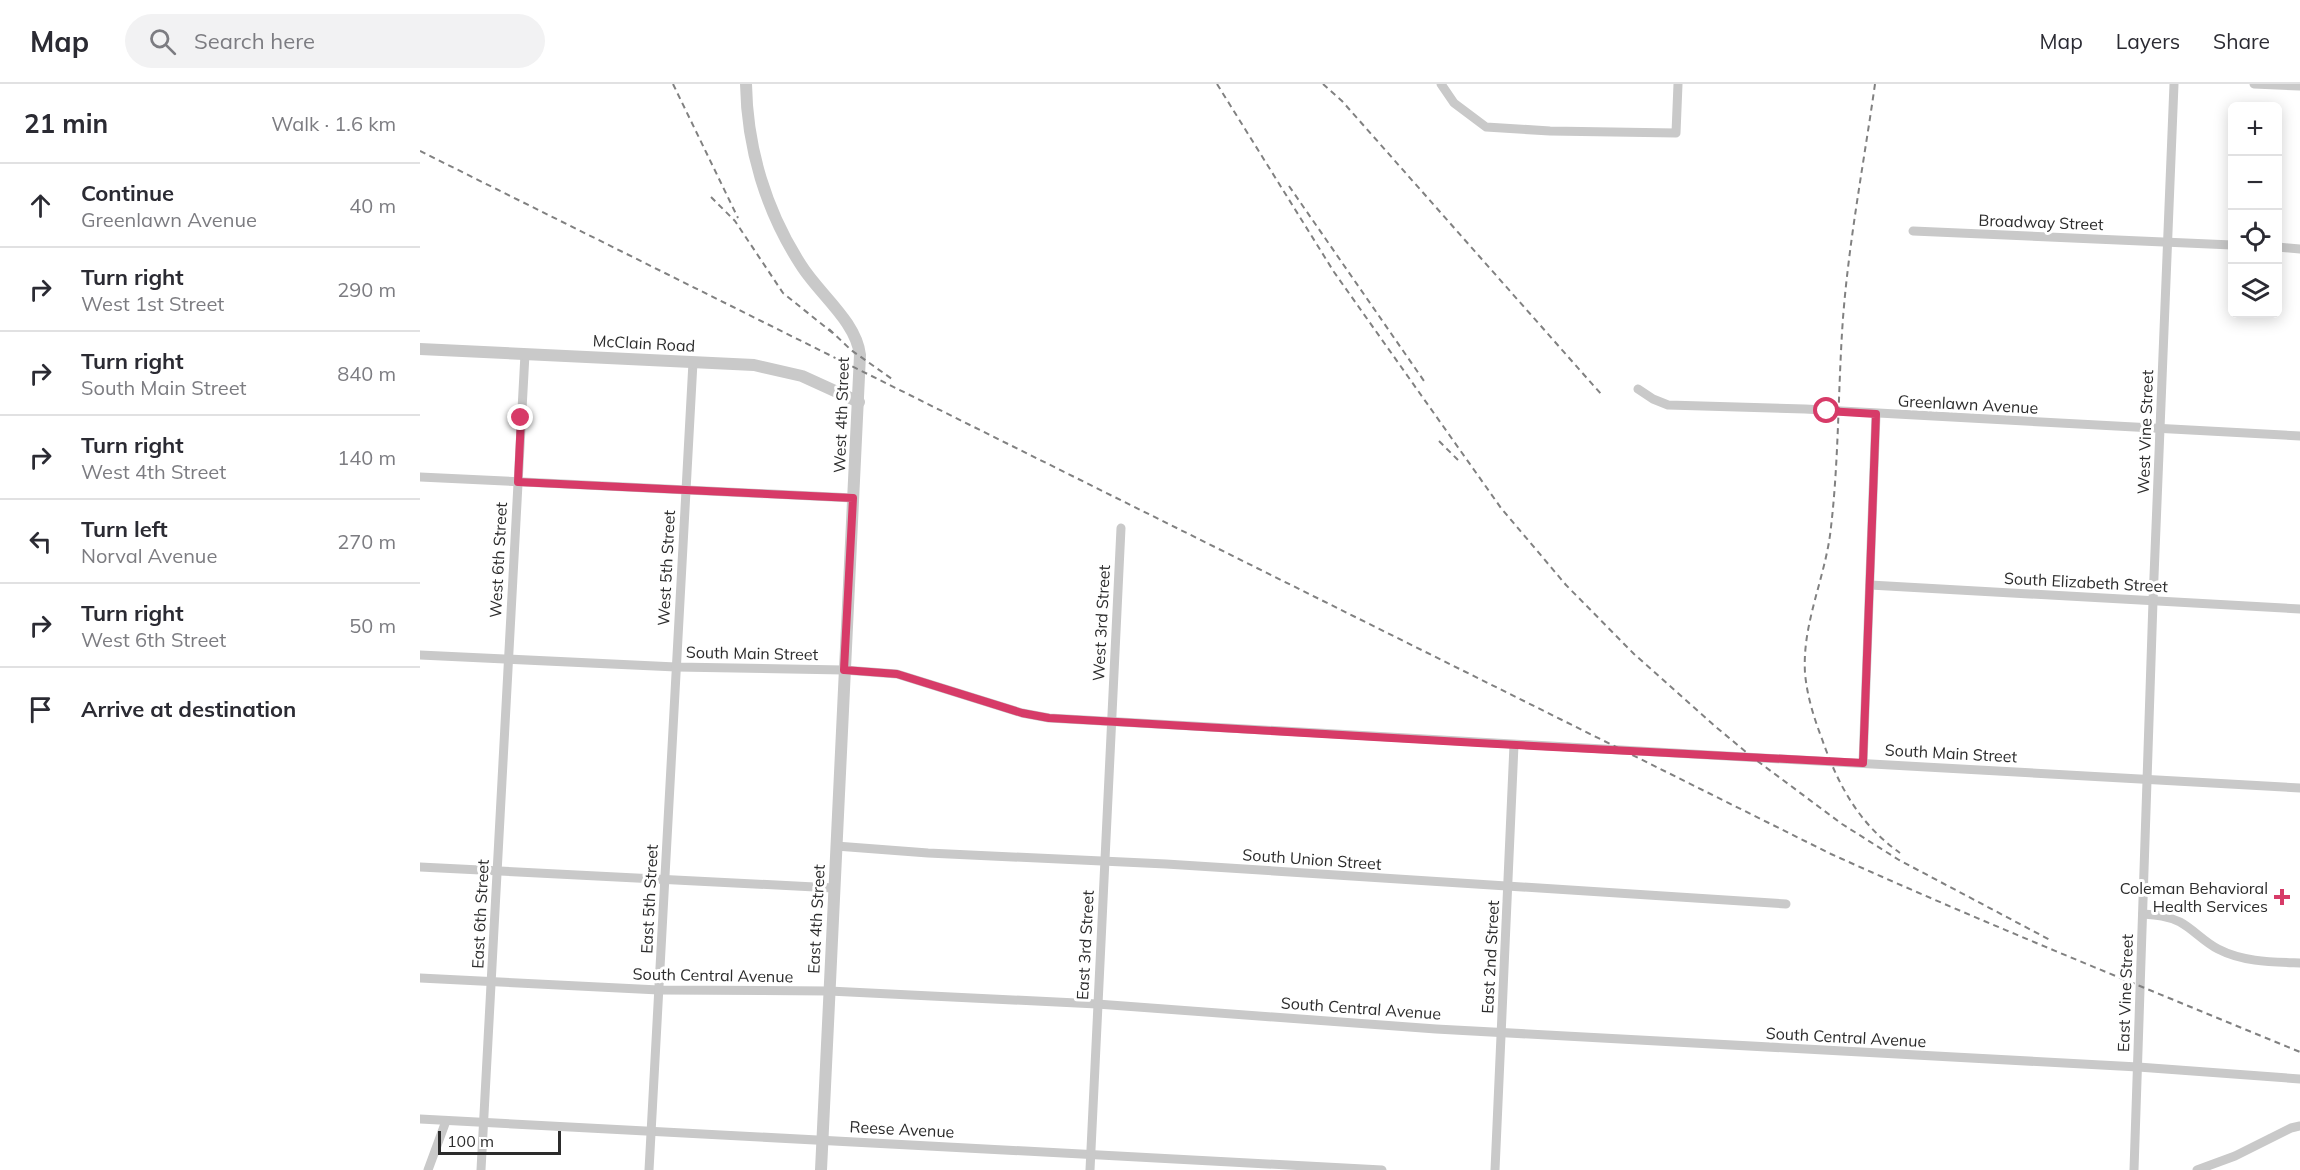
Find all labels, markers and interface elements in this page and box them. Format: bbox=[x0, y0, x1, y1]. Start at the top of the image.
search box bbox=[125, 14, 545, 68]
text: Map bbox=[30, 24, 89, 59]
icon: search bbox=[146, 25, 179, 58]
text: Search here bbox=[194, 27, 315, 55]
text: Map bbox=[2040, 28, 2083, 54]
text: Layers bbox=[2116, 28, 2180, 54]
text: Share bbox=[2213, 28, 2270, 54]
map controls bbox=[2228, 102, 2282, 318]
button: + bbox=[2228, 102, 2282, 156]
text: 21 min bbox=[24, 107, 108, 140]
text: Walk · 1.6 km bbox=[271, 111, 396, 136]
button: − bbox=[2228, 156, 2282, 210]
text: Continue bbox=[81, 179, 174, 207]
icon: ahead bbox=[24, 189, 57, 222]
text: 40 m bbox=[349, 193, 396, 218]
text: Greenlawn Avenue bbox=[81, 207, 257, 232]
street label: Broadway Street bbox=[1978, 210, 2104, 234]
button: locate bbox=[2228, 210, 2282, 264]
text: Turn right bbox=[81, 263, 184, 291]
button: layers bbox=[2228, 264, 2282, 318]
icon: right bbox=[24, 273, 57, 306]
text: 290 m bbox=[337, 277, 396, 302]
text: West 1st Street bbox=[81, 291, 224, 316]
street label: McClain Road bbox=[592, 330, 696, 356]
text: Turn right bbox=[81, 347, 184, 375]
street label: West 4th Street bbox=[829, 356, 853, 473]
icon: right bbox=[24, 357, 57, 390]
text: 840 m bbox=[337, 361, 396, 386]
street label: West Vine Street bbox=[2133, 369, 2157, 495]
text: South Main Street bbox=[81, 375, 247, 400]
street label: Greenlawn Avenue bbox=[1897, 390, 2039, 418]
route start bbox=[1813, 397, 1839, 423]
route end bbox=[507, 404, 533, 430]
text: Turn right bbox=[81, 431, 184, 459]
icon: right bbox=[24, 441, 57, 474]
text: 140 m bbox=[337, 445, 396, 470]
text: West 4th Street bbox=[81, 459, 226, 484]
street label: West 6th Street bbox=[485, 501, 511, 619]
street label: West 5th Street bbox=[653, 509, 679, 627]
text: Turn left bbox=[81, 515, 168, 543]
icon: left bbox=[24, 525, 57, 558]
text: 270 m bbox=[337, 529, 396, 554]
text: Norval Avenue bbox=[81, 543, 217, 568]
street label: West 3rd Street bbox=[1088, 564, 1114, 682]
street label: South Elizabeth Street bbox=[2004, 568, 2169, 596]
text: Turn right bbox=[81, 599, 184, 627]
icon: right bbox=[24, 609, 57, 642]
text: 50 m bbox=[349, 613, 396, 638]
text: West 6th Street bbox=[81, 627, 226, 652]
street label: South Main Street bbox=[686, 642, 819, 664]
icon: arrive bbox=[24, 693, 57, 726]
text: Arrive at destination bbox=[81, 695, 296, 723]
street label: South Main Street bbox=[1884, 740, 2018, 766]
street label: East 5th Street bbox=[636, 843, 662, 954]
street label: South Union Street bbox=[1242, 844, 1383, 874]
street label: East 6th Street bbox=[467, 858, 493, 969]
street label: East 4th Street bbox=[803, 863, 829, 974]
place label: Coleman Behavioral Health Services bbox=[2120, 878, 2268, 916]
marker: Coleman Behavioral Health Services bbox=[2273, 888, 2291, 906]
street label: East 3rd Street bbox=[1072, 889, 1098, 1000]
street label: East 2nd Street bbox=[1477, 899, 1503, 1014]
street label: East Vine Street bbox=[2113, 933, 2137, 1052]
street label: South Central Avenue bbox=[633, 964, 793, 986]
street label: South Central Avenue bbox=[1280, 992, 1442, 1024]
street label: South Central Avenue bbox=[1765, 1023, 1927, 1051]
street label: Reese Avenue bbox=[849, 1116, 955, 1142]
scale bar bbox=[438, 1128, 561, 1156]
text: 100 m bbox=[447, 1131, 494, 1151]

